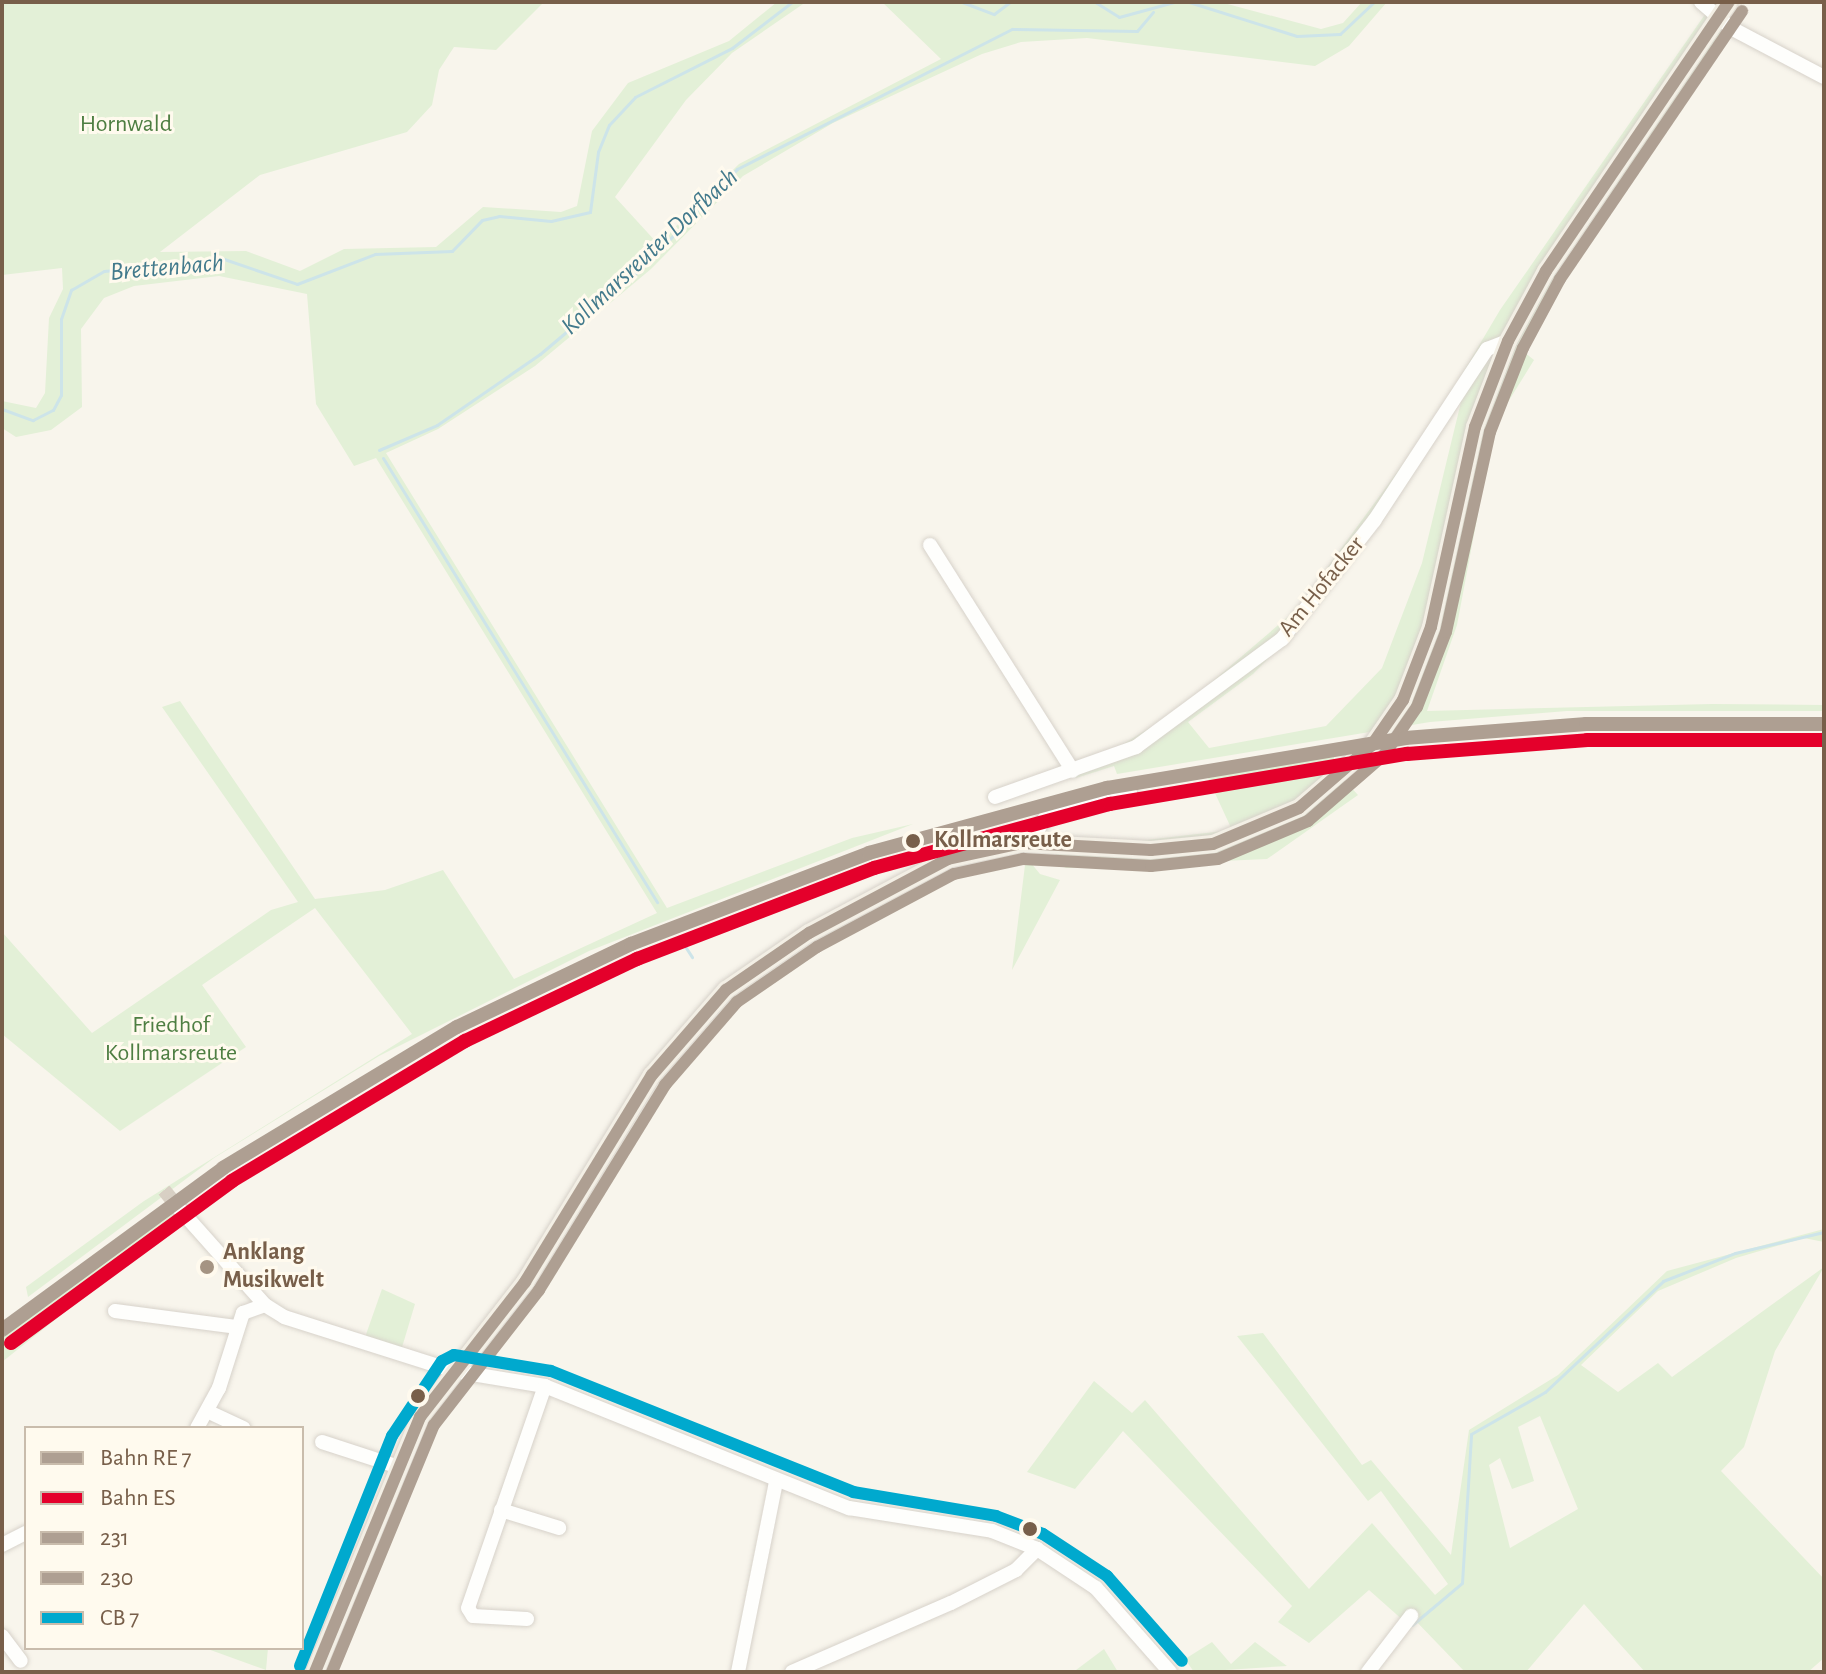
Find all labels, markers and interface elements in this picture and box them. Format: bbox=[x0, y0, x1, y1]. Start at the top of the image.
park label: Hornwald bbox=[80, 111, 172, 139]
water label: Kollmarsreuter Dorfbach bbox=[555, 162, 745, 342]
water label: Brettenbach bbox=[109, 247, 225, 289]
street label: Am Hofacker bbox=[1273, 531, 1371, 643]
marker: Kollmarsreute bbox=[899, 827, 927, 855]
place label: Kollmarsreute bbox=[934, 827, 1072, 855]
park label: Friedhof Kollmarsreute bbox=[105, 1012, 237, 1068]
place label: Anklang Musikwelt bbox=[223, 1239, 324, 1295]
marker: Anklang Musikwelt bbox=[198, 1258, 216, 1276]
unlabelled marker bbox=[410, 1388, 426, 1404]
legend bbox=[24, 1426, 304, 1650]
text: Bahn RE 7 bbox=[100, 1446, 191, 1470]
text: Bahn ES bbox=[100, 1486, 175, 1510]
unlabelled marker bbox=[1022, 1521, 1038, 1537]
text: 231 bbox=[100, 1526, 129, 1550]
text: 230 bbox=[100, 1566, 133, 1590]
text: CB 7 bbox=[100, 1606, 139, 1630]

